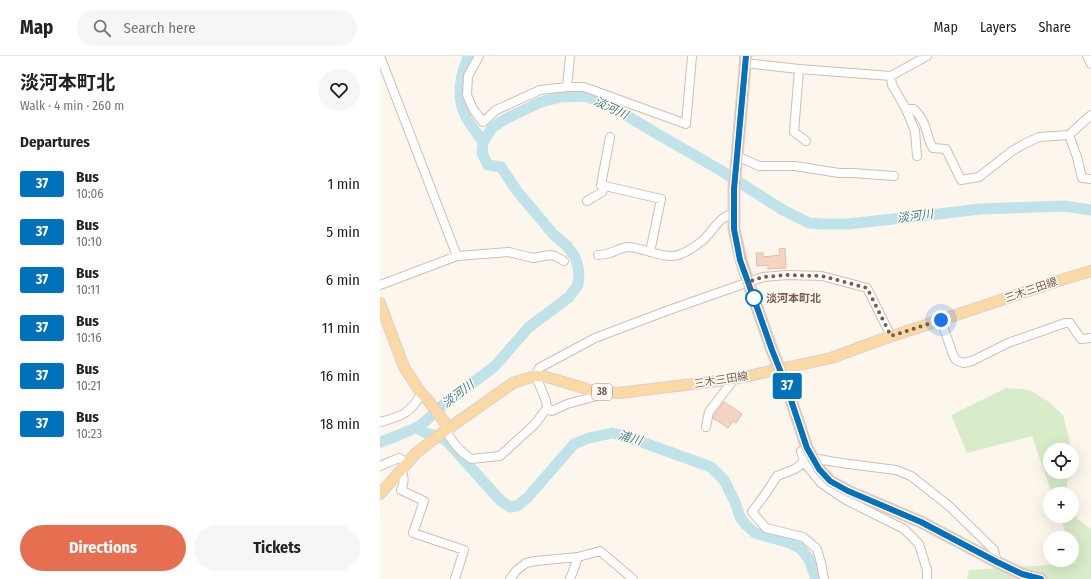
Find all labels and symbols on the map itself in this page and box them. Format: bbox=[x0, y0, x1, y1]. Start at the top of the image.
water label: 淡河川 bbox=[592, 94, 632, 123]
water label: 淡河川 bbox=[896, 207, 936, 225]
street label: 三木三田線 bbox=[1003, 275, 1059, 305]
marker: 淡河本町北 bbox=[745, 289, 763, 307]
place label: 淡河本町北 bbox=[766, 292, 821, 305]
your location bbox=[931, 310, 951, 330]
street label: 三木三田線 bbox=[693, 369, 749, 391]
line badge: 37 bbox=[769, 373, 805, 399]
water label: 淡河川 bbox=[439, 376, 478, 410]
road number: 38 bbox=[592, 384, 612, 400]
water label: 浦川 bbox=[617, 428, 645, 449]

